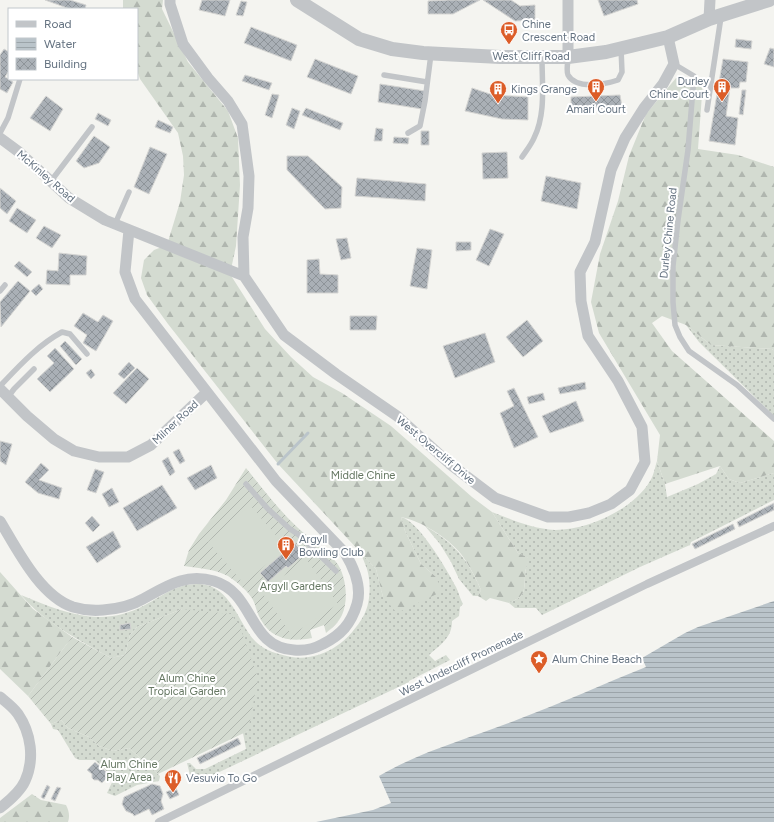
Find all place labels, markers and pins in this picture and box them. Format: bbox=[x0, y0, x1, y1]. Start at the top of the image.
place label: Chine Crescent Road bbox=[522, 18, 595, 44]
bus stop icon: Chine Crescent Road bbox=[499, 20, 519, 45]
place label: Durley Chine Court bbox=[649, 75, 709, 101]
building icon: Amari Court bbox=[586, 77, 606, 102]
building icon: Durley Chine Court bbox=[712, 77, 732, 102]
building icon: Kings Grange bbox=[488, 79, 508, 104]
place label: Kings Grange bbox=[511, 83, 577, 96]
place label: Amari Court bbox=[566, 103, 626, 116]
place label: Argyll Bowling Club bbox=[299, 533, 364, 559]
building icon: Argyll Bowling Club bbox=[276, 535, 296, 560]
place icon: Alum Chine Beach bbox=[529, 649, 549, 674]
place label: Alum Chine Beach bbox=[552, 653, 642, 666]
restaurant icon: Vesuvio To Go bbox=[163, 768, 183, 793]
place label: Vesuvio To Go bbox=[186, 772, 257, 785]

